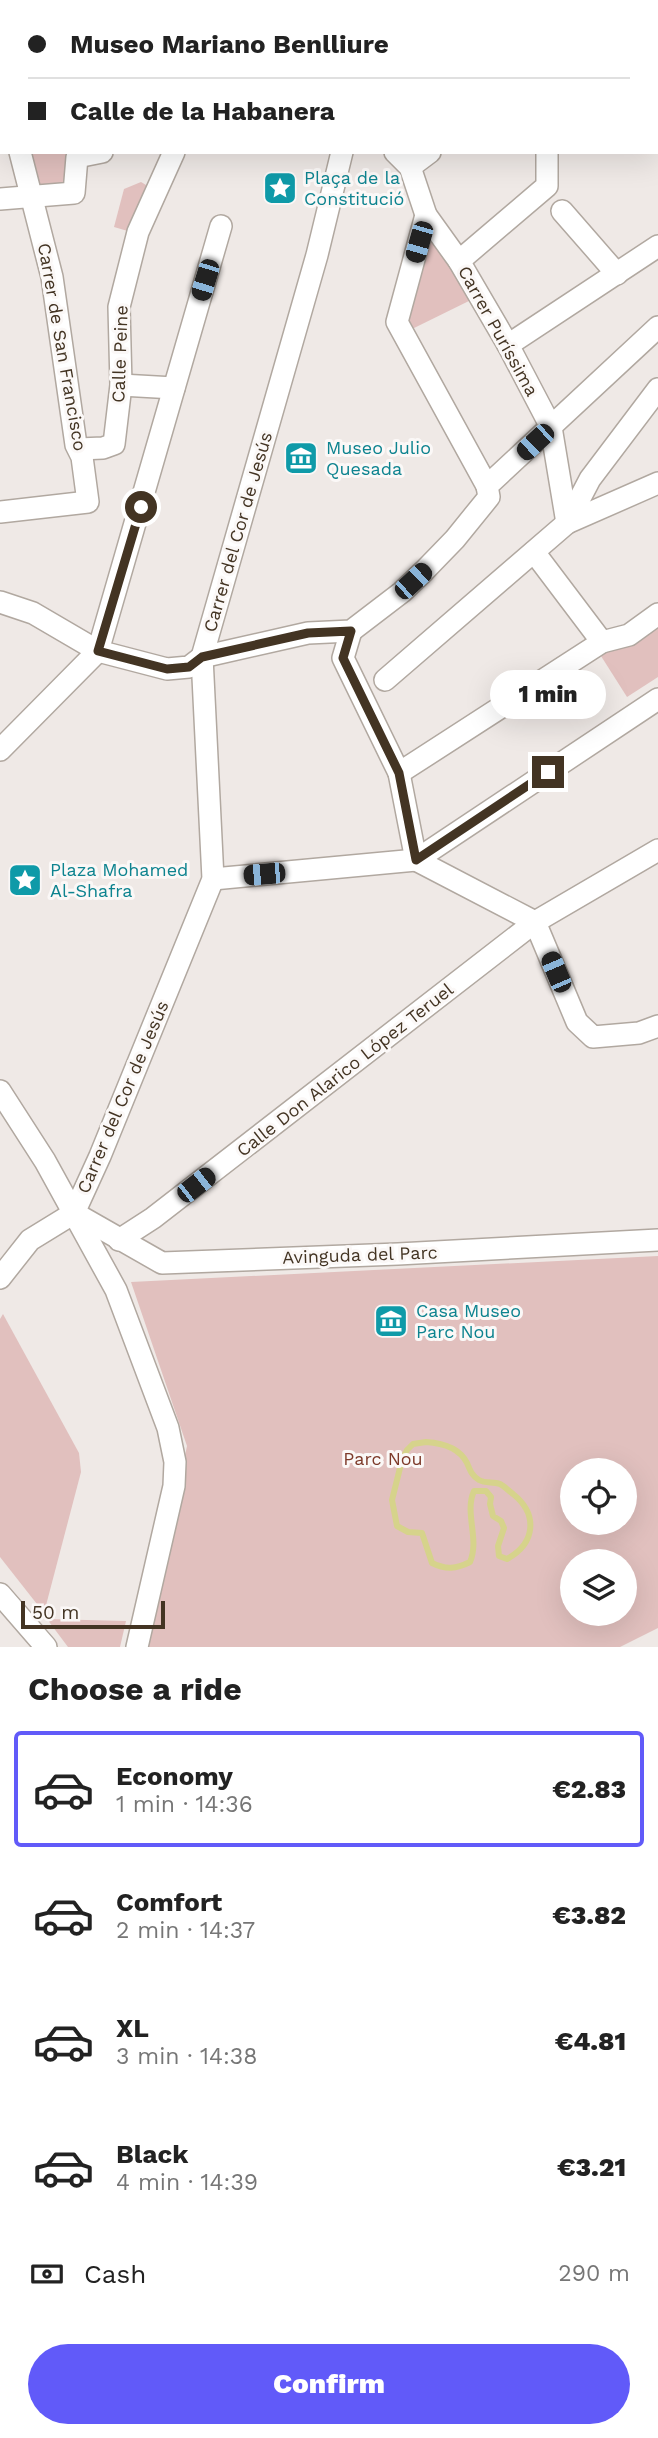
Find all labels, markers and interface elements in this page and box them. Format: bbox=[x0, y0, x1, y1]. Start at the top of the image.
text: Museo Mariano Benlliure bbox=[70, 29, 389, 59]
text: Calle de la Habanera bbox=[70, 96, 335, 126]
place label: Plaça de la Constitució bbox=[304, 167, 404, 209]
place icon: Plaça de la Constitució bbox=[261, 169, 299, 207]
car bbox=[404, 219, 435, 265]
street label: Carrer de San Francisco bbox=[34, 241, 91, 453]
car bbox=[189, 257, 222, 303]
street label: Carrer Puríssima bbox=[454, 262, 543, 400]
street label: Calle Peine bbox=[107, 305, 132, 403]
car bbox=[513, 420, 558, 464]
street label: Carrer del Cor de Jesús bbox=[199, 429, 276, 634]
place label: Museo Julio Quesada bbox=[326, 437, 431, 479]
museum icon: Museo Julio Quesada bbox=[282, 439, 320, 477]
route start bbox=[125, 491, 157, 523]
car bbox=[391, 559, 436, 603]
callout: 1 min bbox=[490, 670, 606, 720]
text: 1 min bbox=[518, 681, 578, 708]
route end bbox=[532, 756, 564, 788]
place label: Plaza Mohamed Al-Shafra bbox=[50, 859, 188, 901]
place icon: Plaza Mohamed Al-Shafra bbox=[6, 861, 44, 899]
car bbox=[243, 862, 286, 886]
car bbox=[539, 949, 574, 995]
street label: Calle Don Alarico López Teruel bbox=[232, 978, 458, 1161]
street label: Carrer del Cor de Jesús bbox=[72, 997, 173, 1196]
car bbox=[173, 1164, 220, 1206]
street label: Avinguda del Parc bbox=[282, 1241, 438, 1268]
place label: Casa Museo Parc Nou bbox=[416, 1300, 521, 1342]
museum icon: Casa Museo Parc Nou bbox=[372, 1302, 410, 1340]
park label: Parc Nou bbox=[343, 1448, 423, 1469]
map controls bbox=[560, 1458, 637, 1626]
button: locate bbox=[560, 1458, 637, 1535]
button: layers bbox=[560, 1549, 637, 1626]
scale bar bbox=[21, 1598, 164, 1630]
text: 50 m bbox=[32, 1601, 79, 1624]
text: Choose a ride bbox=[28, 1670, 242, 1708]
icon: car bbox=[32, 1758, 95, 1821]
text: Economy bbox=[116, 1761, 233, 1791]
text: €2.83 bbox=[553, 1774, 626, 1804]
text: 1 min · 14:36 bbox=[116, 1791, 253, 1818]
icon: car bbox=[32, 1884, 95, 1947]
text: Comfort bbox=[116, 1887, 222, 1917]
text: €3.82 bbox=[552, 1900, 626, 1930]
text: 2 min · 14:37 bbox=[116, 1917, 255, 1944]
icon: car bbox=[32, 2010, 95, 2073]
text: XL bbox=[116, 2013, 149, 2043]
text: €4.81 bbox=[555, 2026, 626, 2056]
text: 3 min · 14:38 bbox=[116, 2043, 257, 2070]
icon: car bbox=[32, 2136, 95, 2199]
text: Black bbox=[116, 2139, 188, 2169]
text: €3.21 bbox=[557, 2152, 626, 2182]
text: 4 min · 14:39 bbox=[116, 2169, 258, 2196]
icon: cash bbox=[28, 2255, 66, 2293]
text: Cash bbox=[84, 2259, 146, 2289]
text: 290 m bbox=[558, 2260, 630, 2287]
button: Confirm bbox=[28, 2344, 630, 2424]

